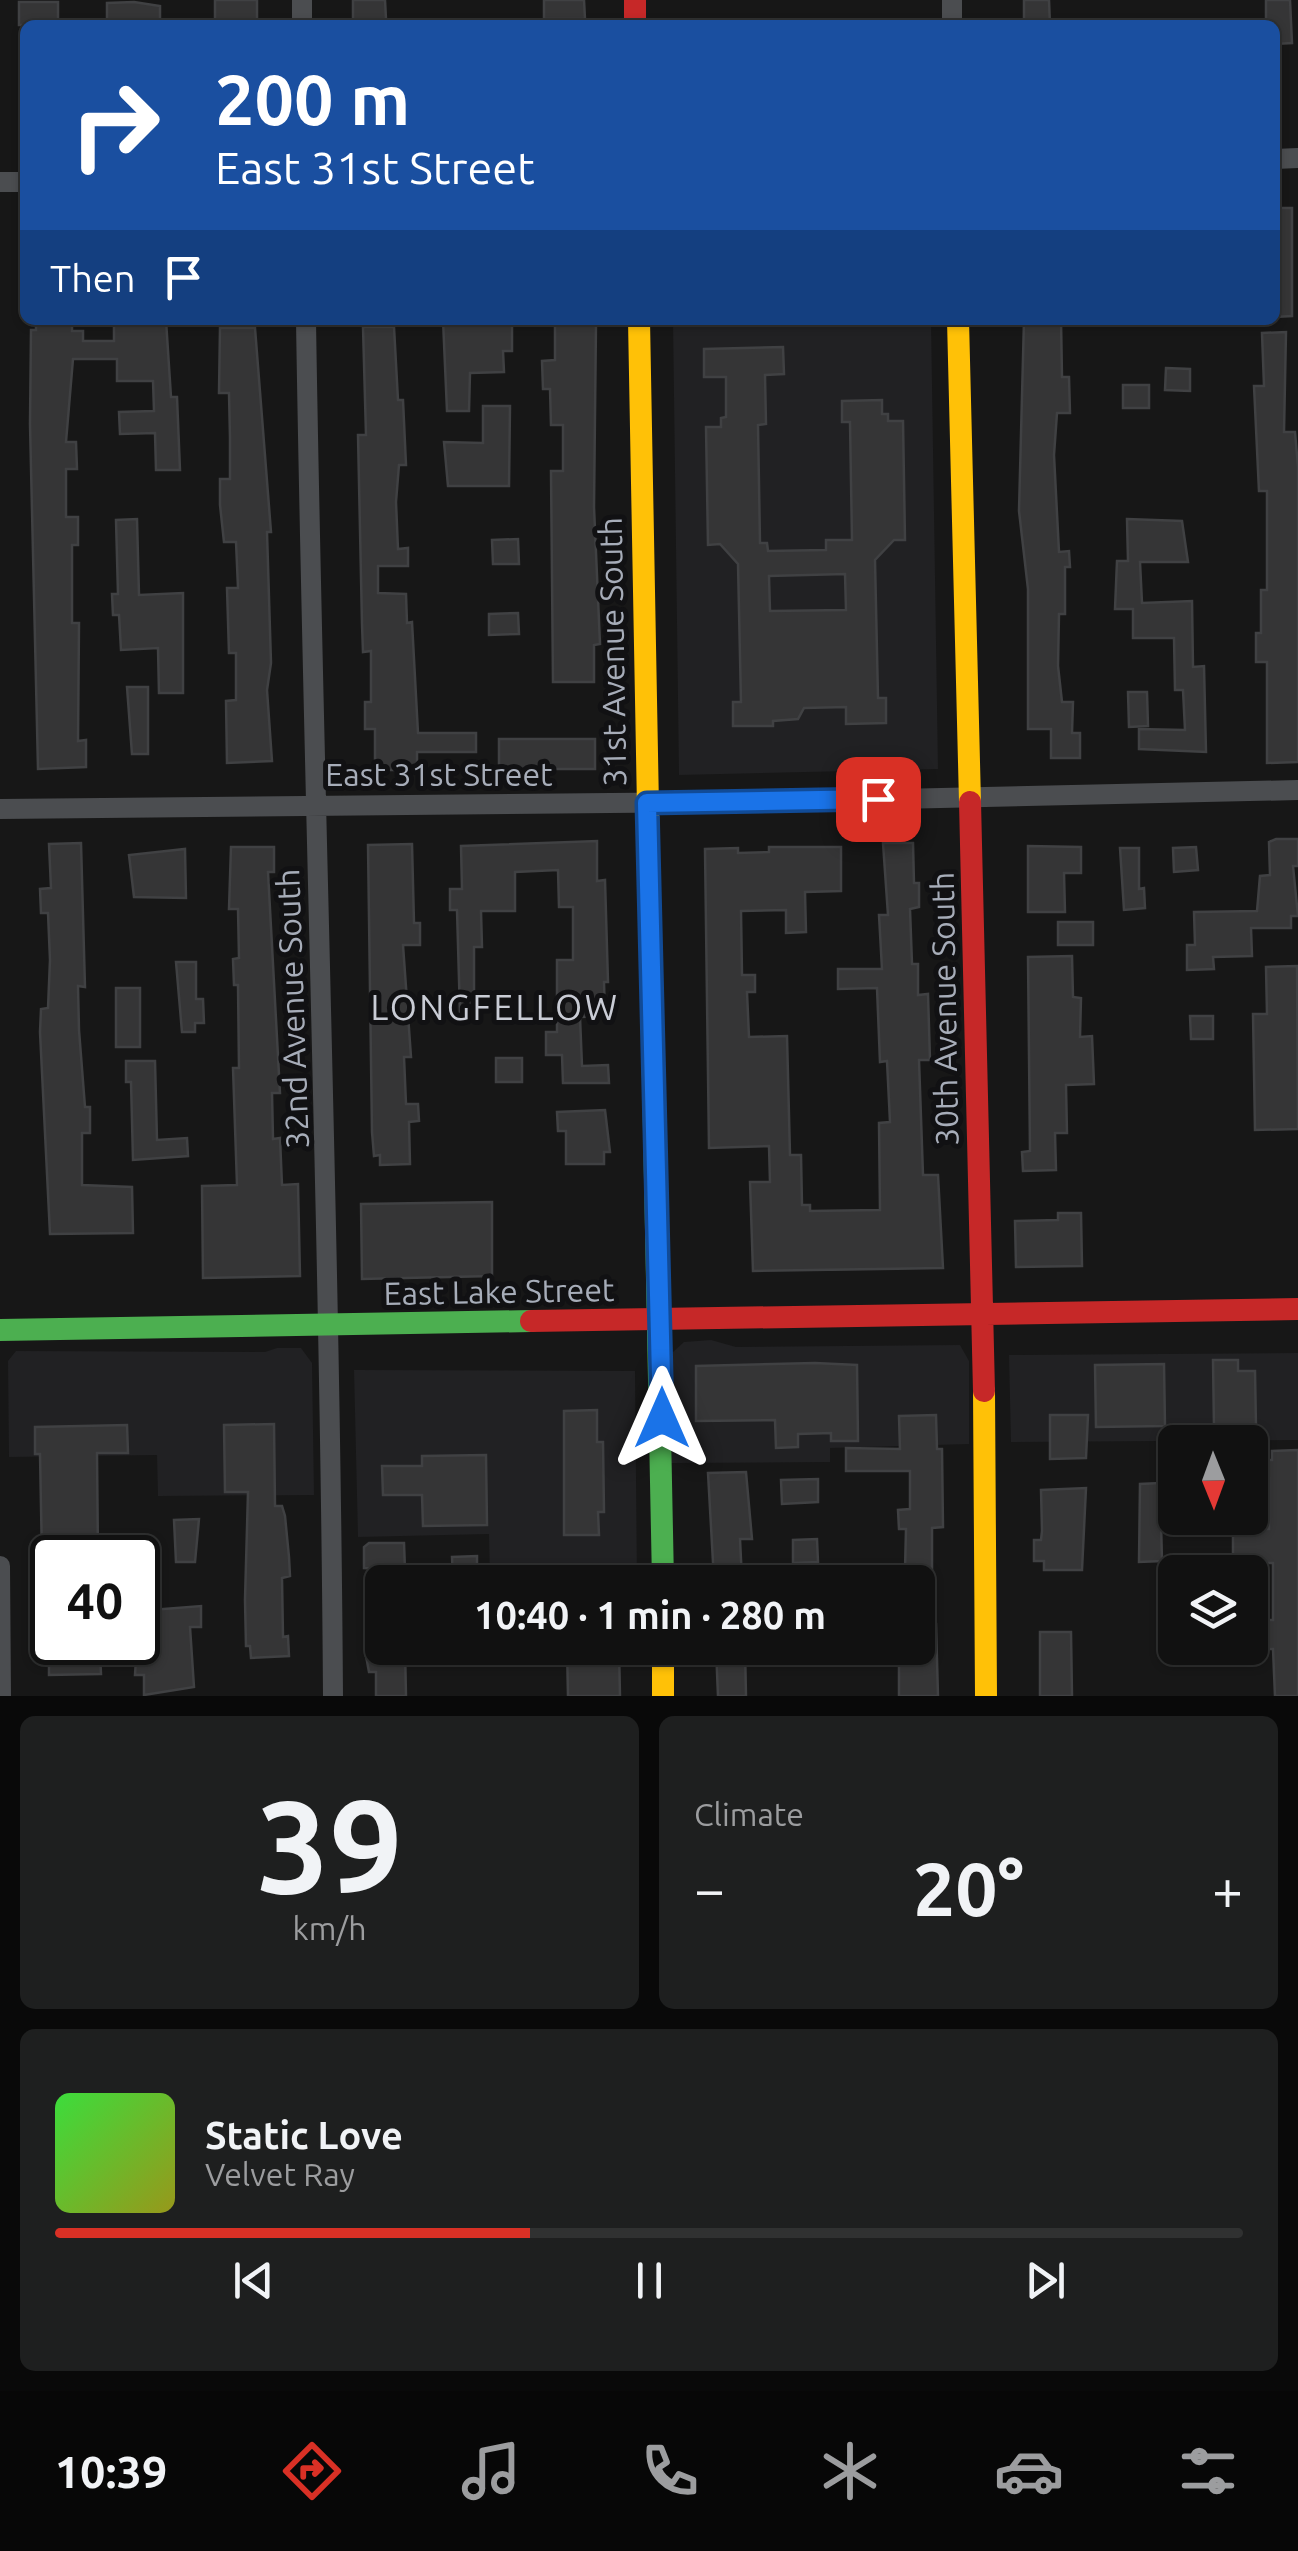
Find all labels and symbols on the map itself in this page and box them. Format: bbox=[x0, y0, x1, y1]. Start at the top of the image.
street label: 31st Avenue South bbox=[592, 517, 632, 787]
street label: East 31st Street bbox=[325, 756, 553, 792]
pin bbox=[836, 757, 921, 842]
street label: 32nd Avenue South bbox=[269, 868, 315, 1150]
street label: 30th Avenue South bbox=[924, 872, 964, 1146]
district label: LONGFELLOW bbox=[370, 987, 620, 1027]
street label: East Lake Street bbox=[383, 1271, 615, 1311]
position arrow bbox=[610, 1366, 714, 1470]
north arrow bbox=[1158, 1425, 1268, 1535]
speed limit sign: 40 bbox=[30, 1535, 160, 1665]

